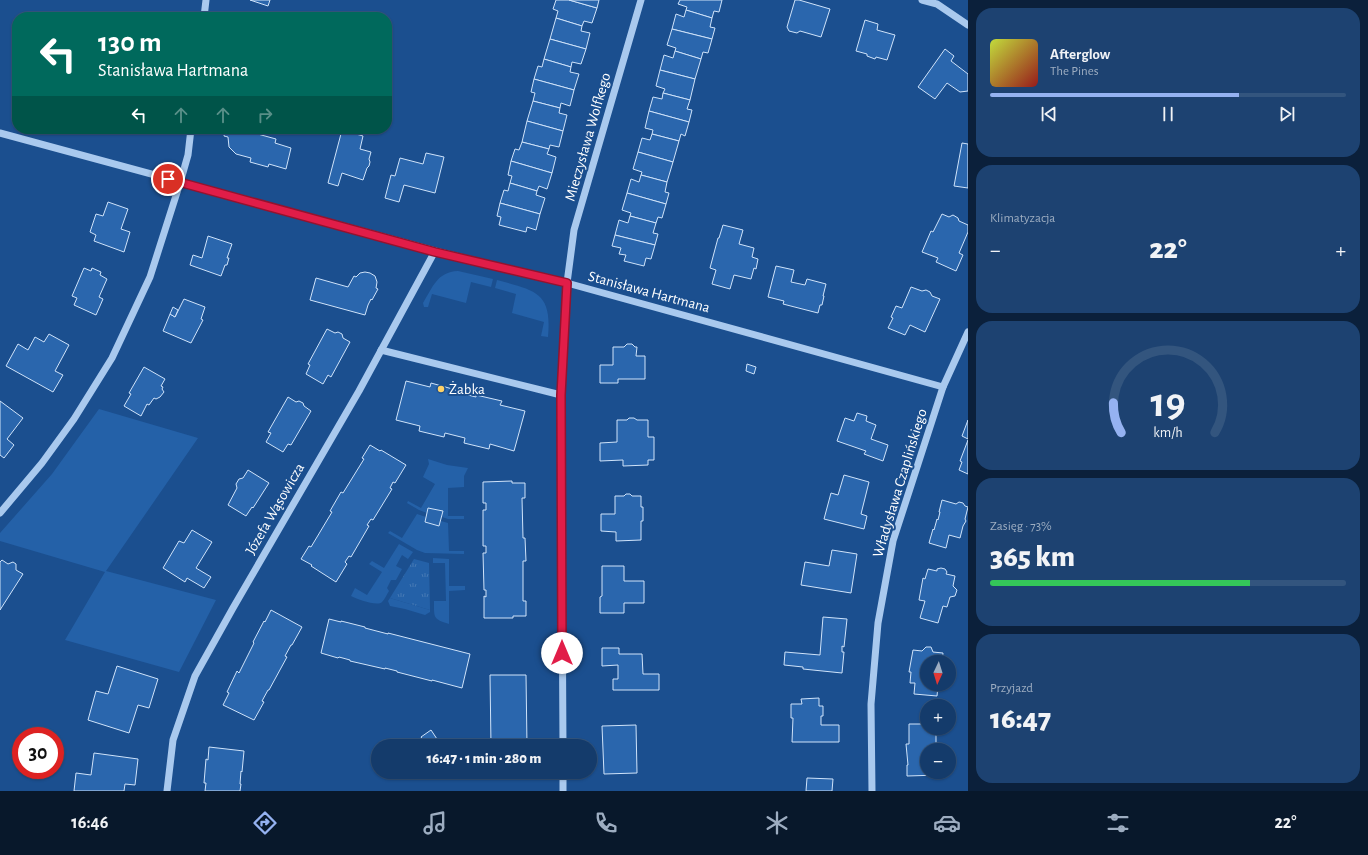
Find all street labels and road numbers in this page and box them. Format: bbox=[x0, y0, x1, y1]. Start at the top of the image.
street label: Mieczysława Wolfkego bbox=[562, 71, 614, 203]
street label: Stanisława Hartmana bbox=[587, 269, 712, 315]
street label: Władysława Czaplińskiego bbox=[870, 407, 930, 559]
street label: Józefa Wąsowicza bbox=[243, 461, 307, 557]

